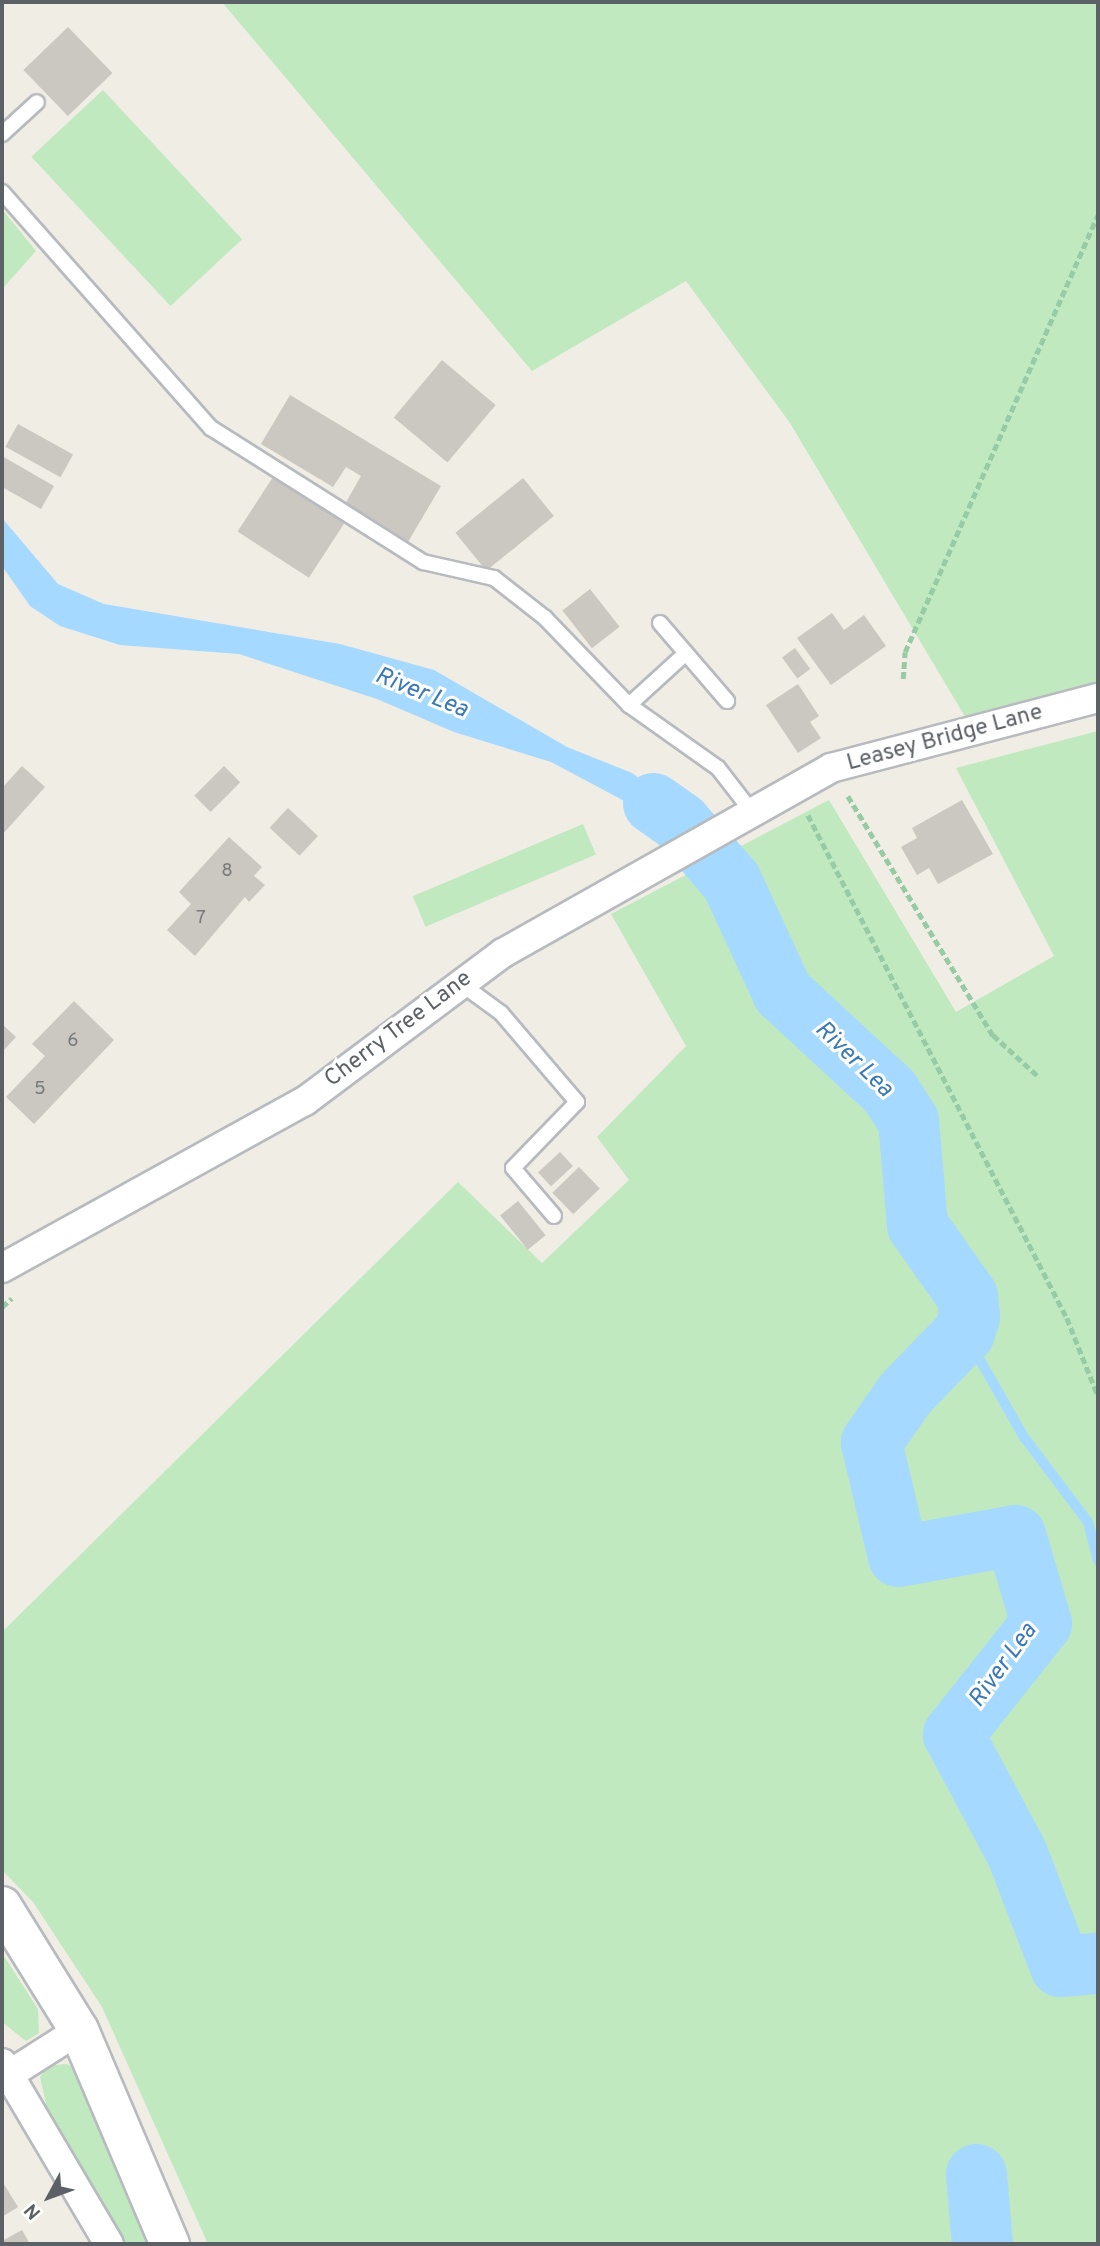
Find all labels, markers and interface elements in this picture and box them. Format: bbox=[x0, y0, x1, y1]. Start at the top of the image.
water label: River Lea bbox=[370, 662, 472, 726]
street label: Leasey Bridge Lane bbox=[844, 700, 1046, 778]
house number: 8 bbox=[221, 861, 233, 883]
house number: 7 bbox=[196, 908, 206, 930]
street label: Cherry Tree Lane bbox=[320, 966, 478, 1094]
water label: River Lea bbox=[808, 1016, 898, 1104]
house number: 6 bbox=[67, 1031, 79, 1053]
house number: 5 bbox=[34, 1079, 46, 1101]
water label: River Lea bbox=[964, 1618, 1044, 1714]
north arrow bbox=[14, 2162, 84, 2232]
text: N bbox=[20, 2198, 47, 2224]

